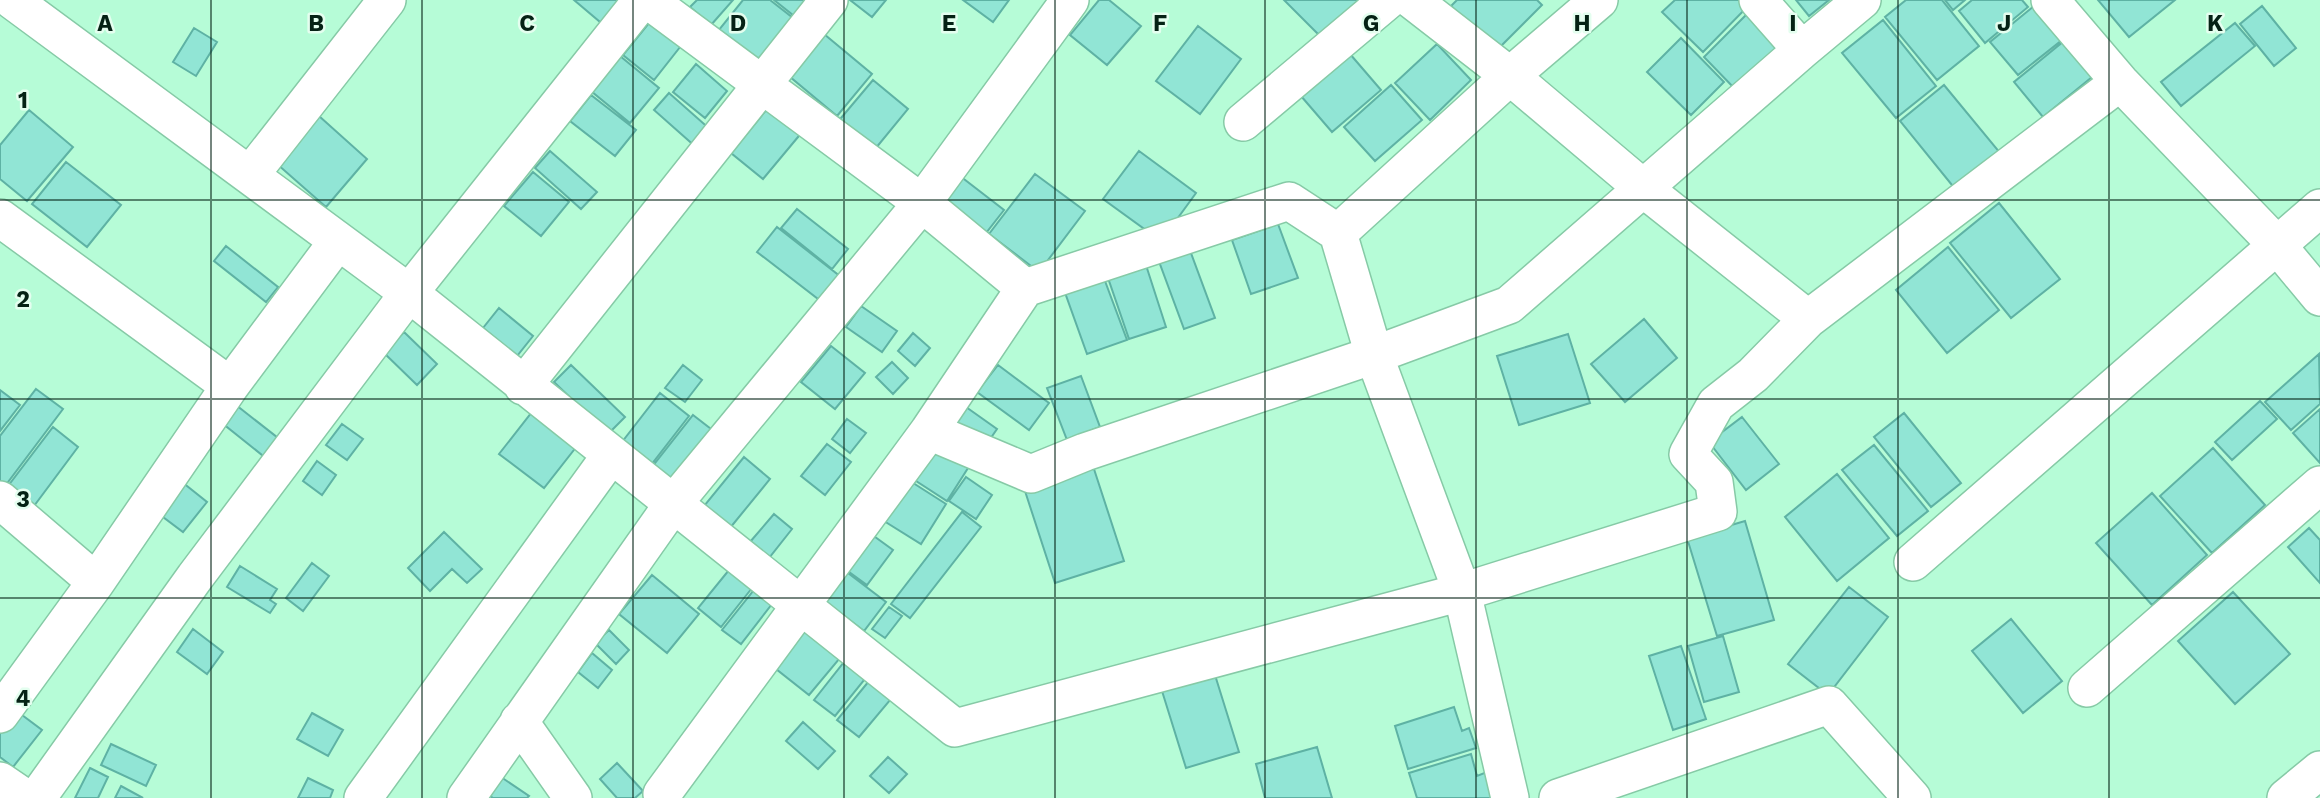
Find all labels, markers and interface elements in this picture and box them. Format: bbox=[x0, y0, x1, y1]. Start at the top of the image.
text: A bbox=[97, 10, 113, 37]
text: B bbox=[308, 10, 324, 37]
text: C bbox=[519, 10, 535, 37]
text: D bbox=[730, 10, 746, 37]
text: E bbox=[942, 10, 956, 37]
text: F bbox=[1153, 10, 1167, 37]
text: G bbox=[1363, 10, 1379, 37]
text: H bbox=[1573, 10, 1591, 37]
text: I bbox=[1789, 10, 1797, 37]
text: J bbox=[1997, 10, 2011, 37]
text: K bbox=[2207, 10, 2223, 37]
text: 1 bbox=[18, 87, 28, 114]
text: 2 bbox=[16, 286, 30, 313]
text: 3 bbox=[16, 486, 30, 513]
text: 4 bbox=[16, 685, 31, 712]

